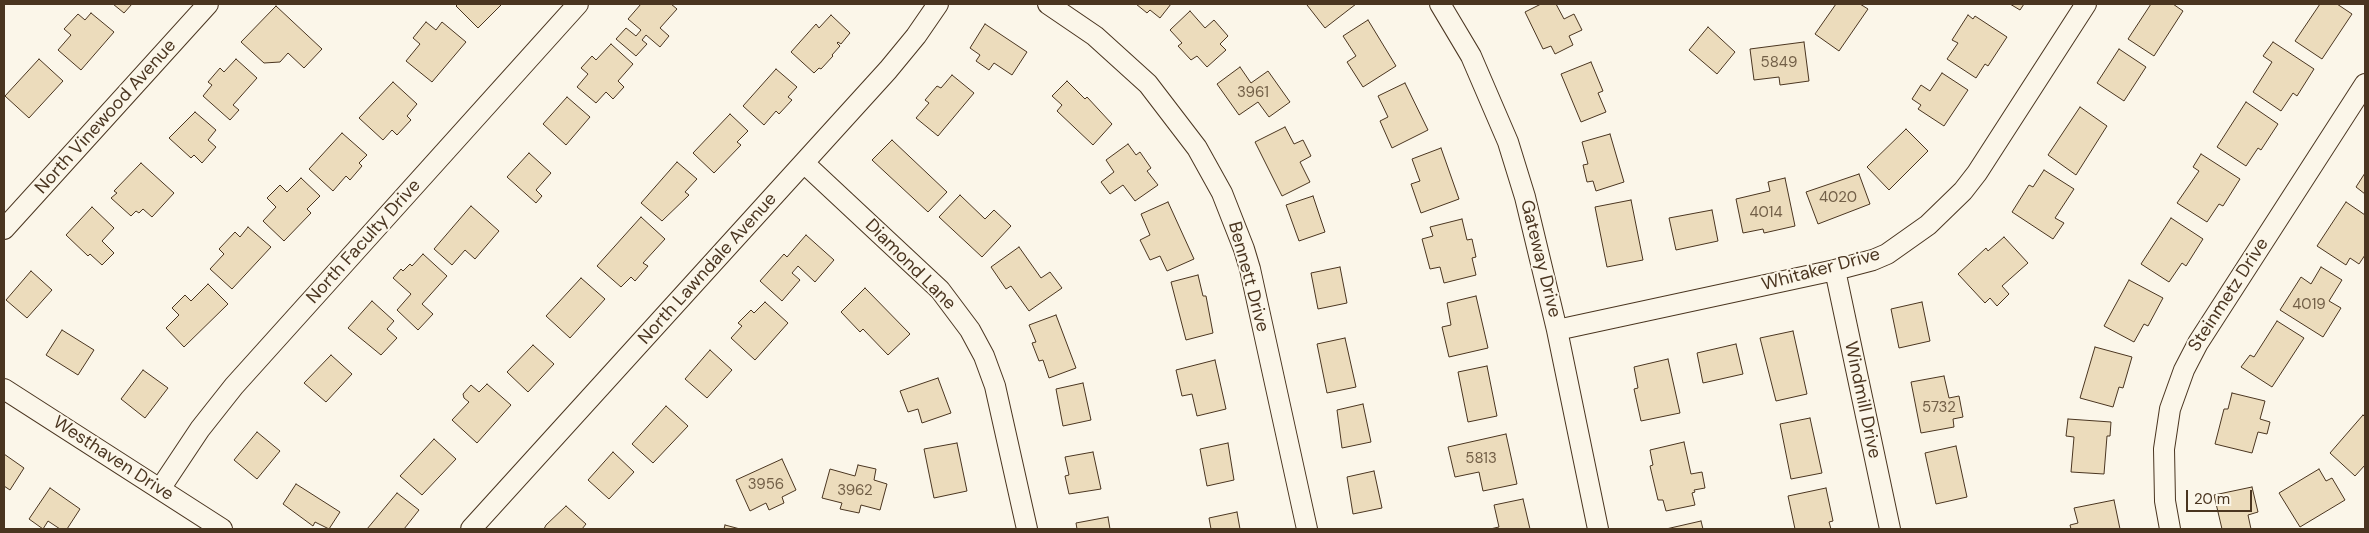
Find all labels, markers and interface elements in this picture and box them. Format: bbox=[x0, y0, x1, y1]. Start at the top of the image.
street label: North Vinewood Avenue bbox=[31, 35, 181, 199]
house number: 5849 bbox=[1761, 54, 1797, 72]
house number: 3961 bbox=[1237, 84, 1269, 102]
street label: North Faculty Drive bbox=[302, 175, 426, 309]
street label: North Lawndale Avenue bbox=[634, 189, 782, 349]
house number: 4020 bbox=[1819, 189, 1857, 207]
street label: Gateway Drive bbox=[1515, 198, 1565, 320]
house number: 4014 bbox=[1749, 204, 1783, 222]
street label: Diamond Lane bbox=[860, 215, 960, 315]
street label: Bennett Drive bbox=[1223, 220, 1273, 334]
street label: Steinmetz Drive bbox=[2184, 234, 2274, 356]
street label: Whitaker Drive bbox=[1759, 244, 1883, 296]
house number: 4019 bbox=[2292, 296, 2326, 314]
street label: Windmill Drive bbox=[1839, 339, 1885, 461]
house number: 5732 bbox=[1922, 399, 1956, 417]
street label: Westhaven Drive bbox=[49, 412, 177, 506]
house number: 5813 bbox=[1465, 450, 1497, 468]
house number: 3956 bbox=[748, 476, 784, 494]
scale bar bbox=[2189, 480, 2255, 512]
house number: 3962 bbox=[837, 482, 873, 500]
text: 20 m bbox=[2194, 489, 2230, 509]

